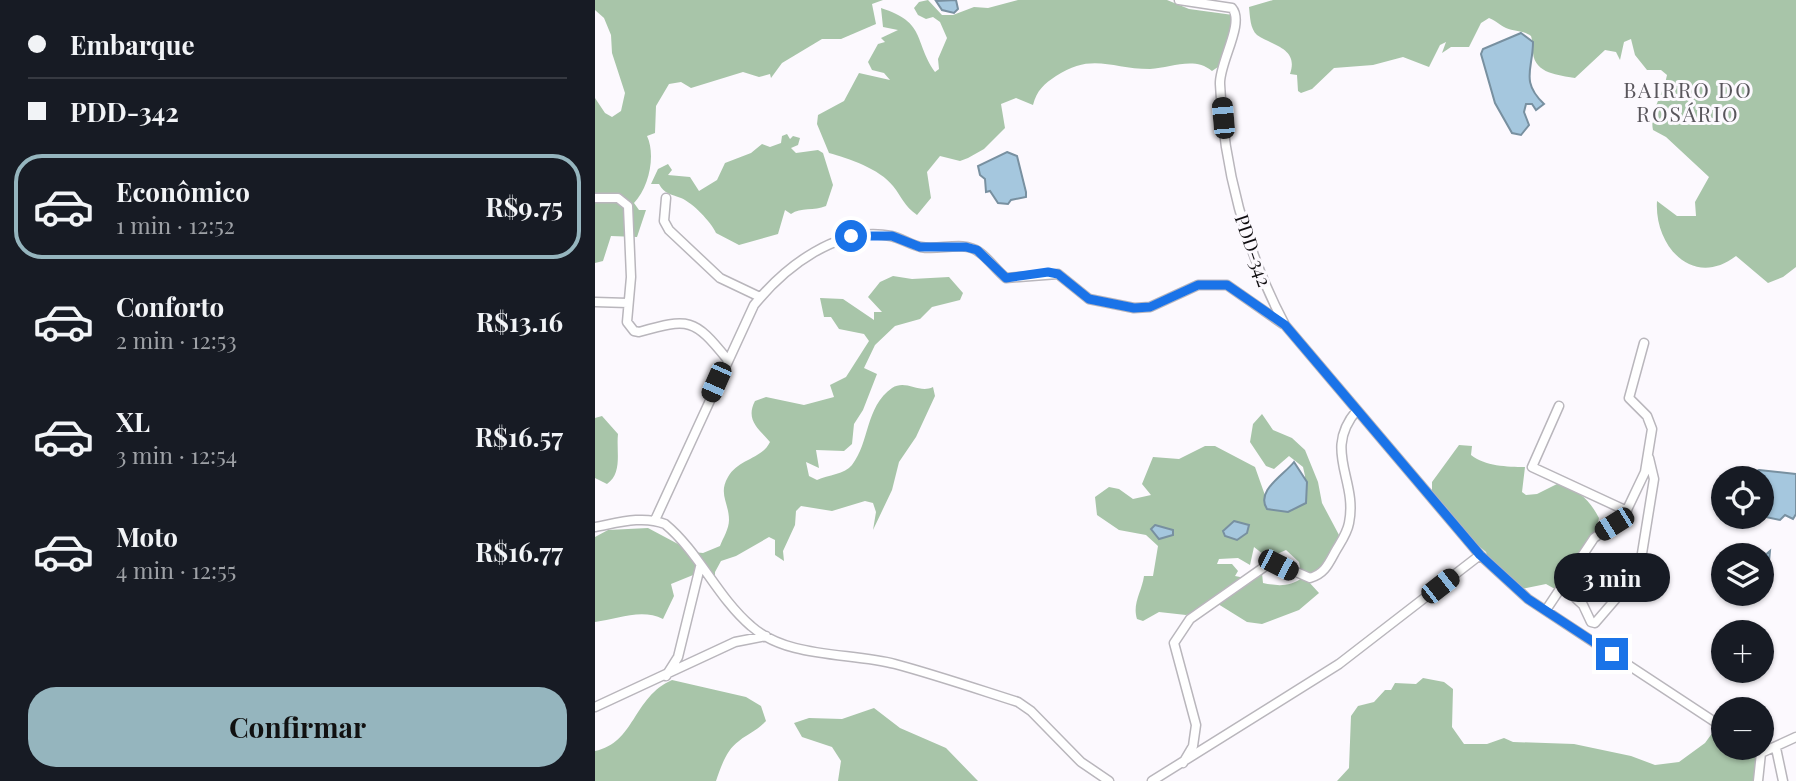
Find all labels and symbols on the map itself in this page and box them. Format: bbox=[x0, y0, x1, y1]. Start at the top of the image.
district label: BAIRRO DO ROSÁRIO bbox=[1623, 75, 1753, 127]
car bbox=[1211, 96, 1236, 140]
street label: PDD-342 bbox=[1230, 210, 1278, 290]
route start bbox=[835, 220, 867, 252]
car bbox=[698, 359, 735, 405]
car bbox=[1591, 504, 1638, 544]
car bbox=[1255, 546, 1302, 584]
callout: 3 min bbox=[1554, 552, 1670, 602]
car bbox=[1417, 565, 1464, 607]
route end bbox=[1596, 638, 1628, 670]

